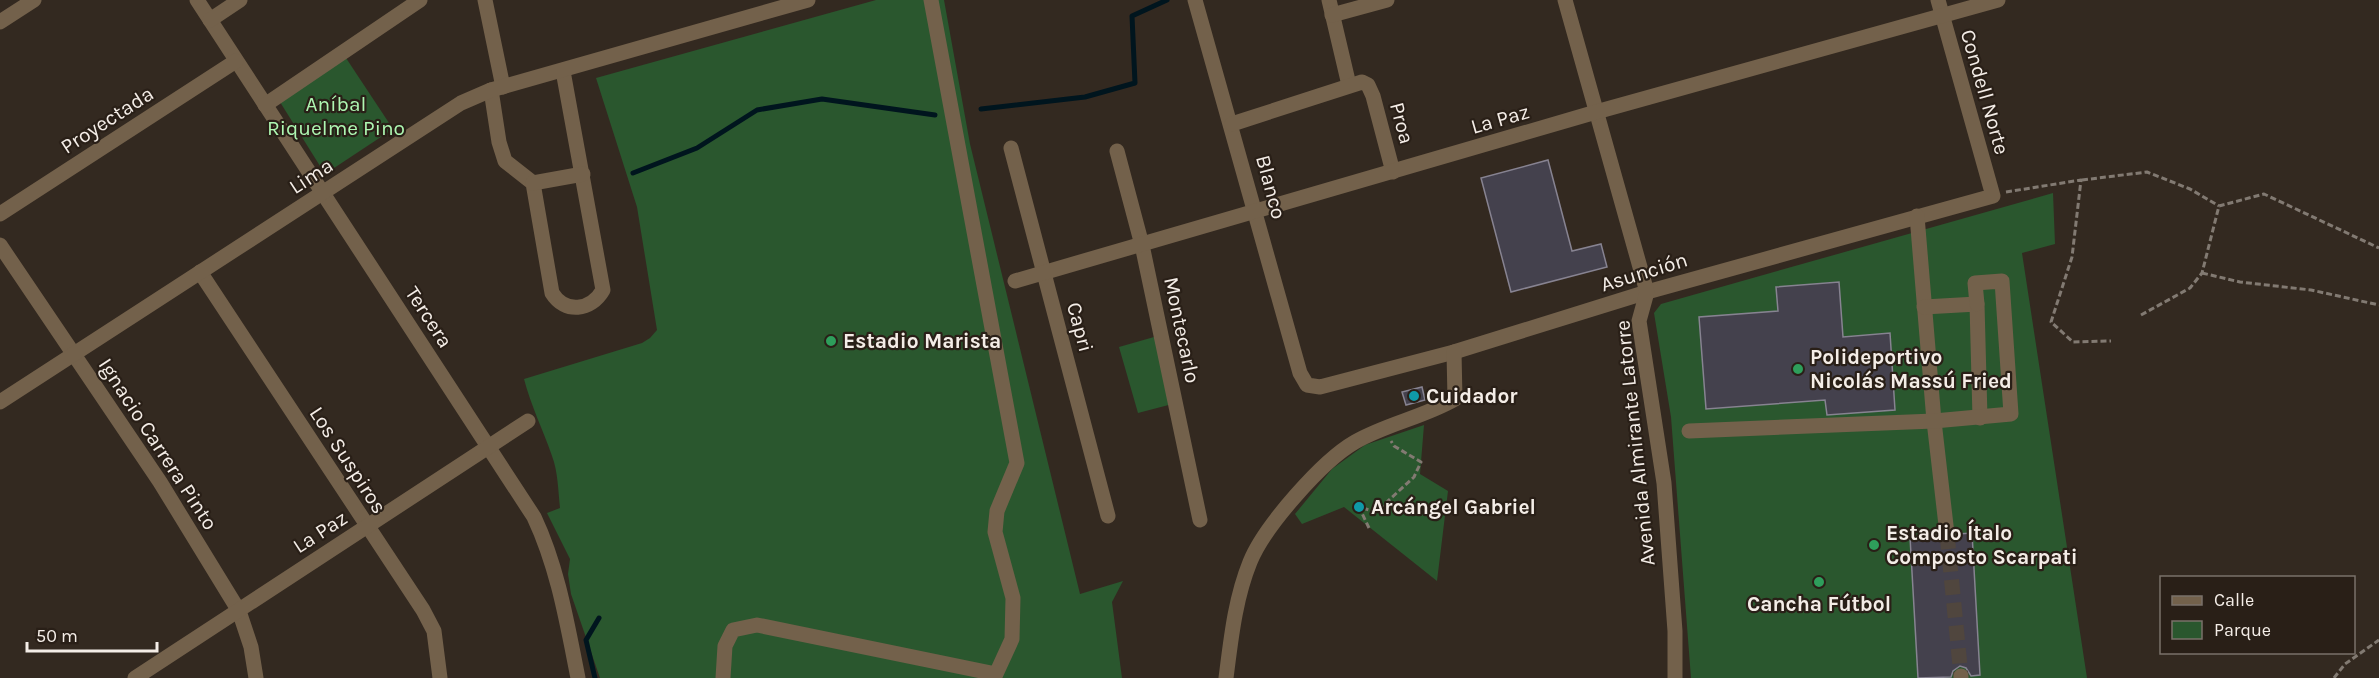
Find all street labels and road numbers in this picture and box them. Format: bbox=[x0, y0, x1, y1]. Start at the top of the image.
street label: Condell Norte bbox=[1956, 27, 2014, 157]
street label: Proyectada bbox=[56, 81, 158, 159]
street label: Proa bbox=[1385, 99, 1419, 147]
street label: La Paz bbox=[1468, 99, 1532, 139]
street label: Blanco bbox=[1251, 152, 1291, 222]
street label: Lima bbox=[285, 153, 337, 199]
street label: Asunción bbox=[1598, 247, 1690, 297]
street label: Montecarlo bbox=[1159, 275, 1205, 385]
street label: Tercera bbox=[400, 282, 458, 352]
street label: Capri bbox=[1062, 299, 1098, 355]
street label: Avenida Almirante Latorre bbox=[1610, 319, 1660, 567]
street label: Ignacio Carrera Pinto bbox=[93, 354, 223, 534]
street label: Los Suspiros bbox=[305, 402, 391, 518]
street label: La Paz bbox=[289, 506, 351, 558]

